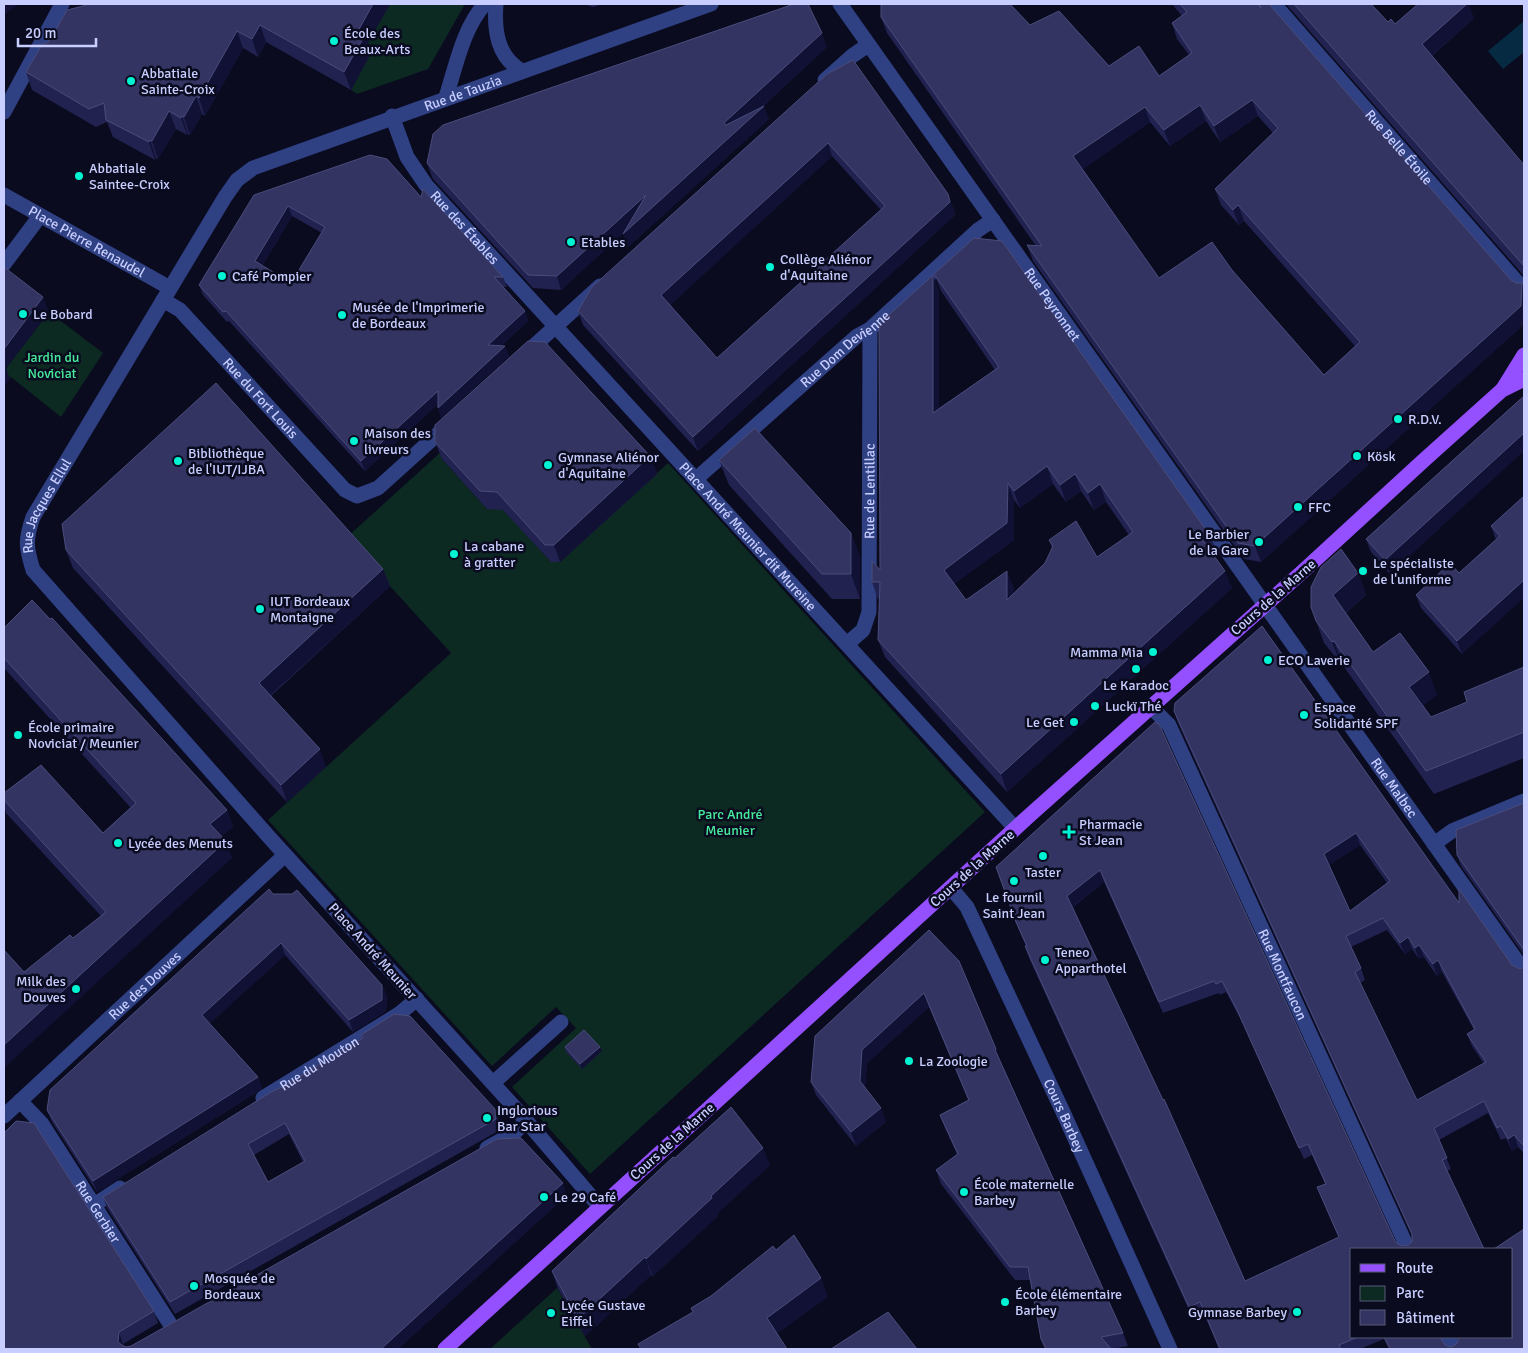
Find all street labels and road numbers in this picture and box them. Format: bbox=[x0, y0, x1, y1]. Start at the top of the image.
street label: Rue de Tauzia bbox=[422, 72, 504, 115]
street label: Rue Belle Étoile bbox=[1361, 106, 1436, 188]
street label: Rue des Étables bbox=[427, 187, 502, 268]
street label: Place Pierre Renaudel bbox=[25, 202, 148, 281]
street label: Rue Peyronnet bbox=[1020, 265, 1084, 345]
street label: Rue Dom Devienne bbox=[797, 307, 894, 391]
street label: Rue du Fort Louis bbox=[219, 354, 301, 442]
street label: Rue de Lentillac bbox=[861, 443, 879, 539]
street label: Rue Jacques Ellul bbox=[19, 455, 75, 554]
street label: Place André Meunier dit Mureine bbox=[675, 459, 820, 615]
street label: Cours de la Marne bbox=[1227, 556, 1320, 639]
street label: Rue Malbec bbox=[1367, 755, 1421, 822]
street label: Cours de la Marne bbox=[927, 826, 1018, 911]
street label: Place André Meunier bbox=[325, 900, 421, 1004]
street label: Rue Montfaucon bbox=[1254, 926, 1310, 1023]
street label: Rue des Douves bbox=[105, 948, 185, 1024]
street label: Rue du Mouton bbox=[277, 1033, 362, 1095]
street label: Cours Barbey bbox=[1040, 1076, 1088, 1156]
street label: Cours de la Marne bbox=[627, 1099, 718, 1184]
street label: Rue Gerbier bbox=[72, 1178, 124, 1247]

